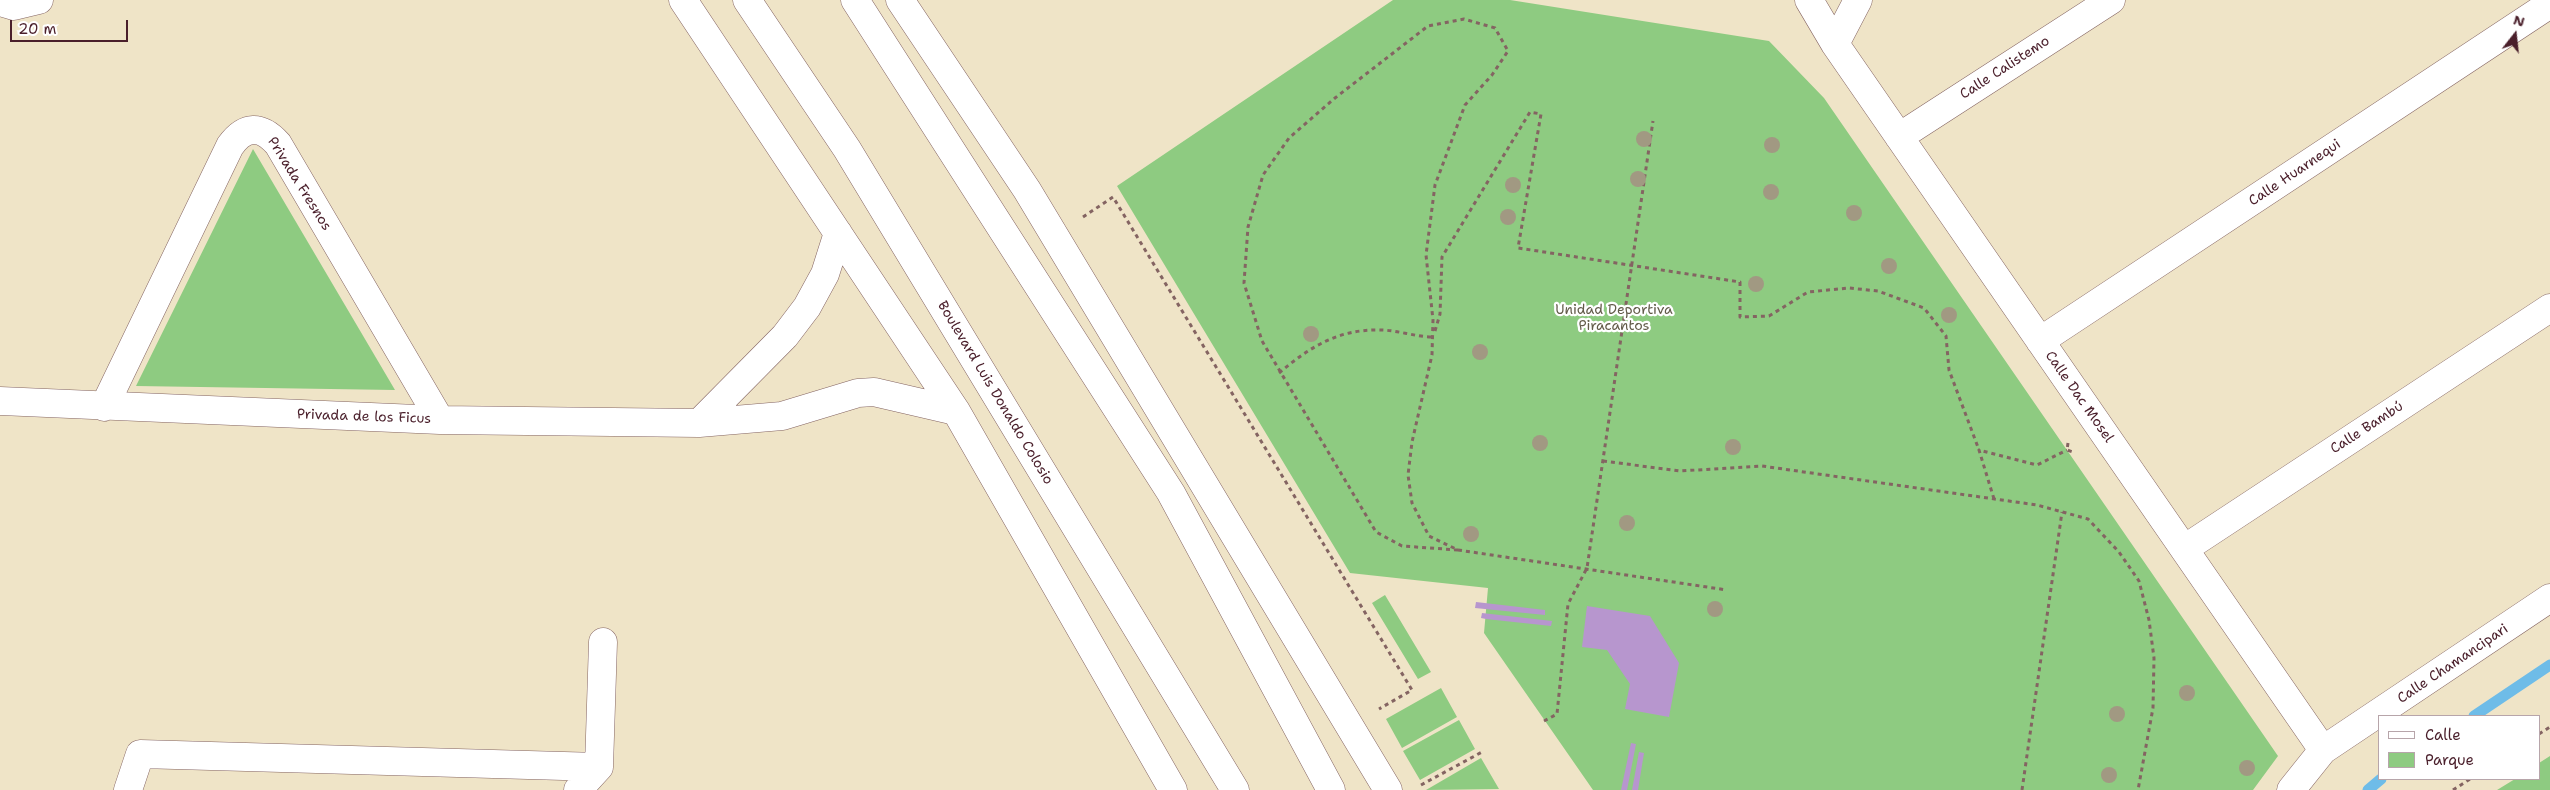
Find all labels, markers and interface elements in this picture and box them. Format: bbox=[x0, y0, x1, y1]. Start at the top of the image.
scale bar bbox=[12, 10, 130, 42]
north arrow bbox=[2490, 10, 2540, 60]
text: N bbox=[2511, 10, 2527, 31]
text: 20 m bbox=[18, 19, 57, 39]
street label: Calle Calistemo bbox=[1957, 33, 2053, 103]
street label: Privada Fresnos bbox=[263, 134, 335, 234]
street label: Calle Huarnequi bbox=[2246, 136, 2344, 210]
street label: Boulevard Luis Donaldo Colosio bbox=[933, 298, 1057, 488]
park label: Unidad Deportiva Piracantos bbox=[1555, 302, 1673, 334]
street label: Calle Dac Mosel bbox=[2041, 348, 2117, 446]
street label: Calle Bambú bbox=[2328, 398, 2406, 458]
street label: Privada de los Ficus bbox=[297, 406, 431, 428]
street label: Calle Chamancipari bbox=[2394, 621, 2512, 707]
legend bbox=[2378, 715, 2540, 780]
text: Calle bbox=[2425, 725, 2461, 745]
text: Parque bbox=[2425, 750, 2474, 770]

